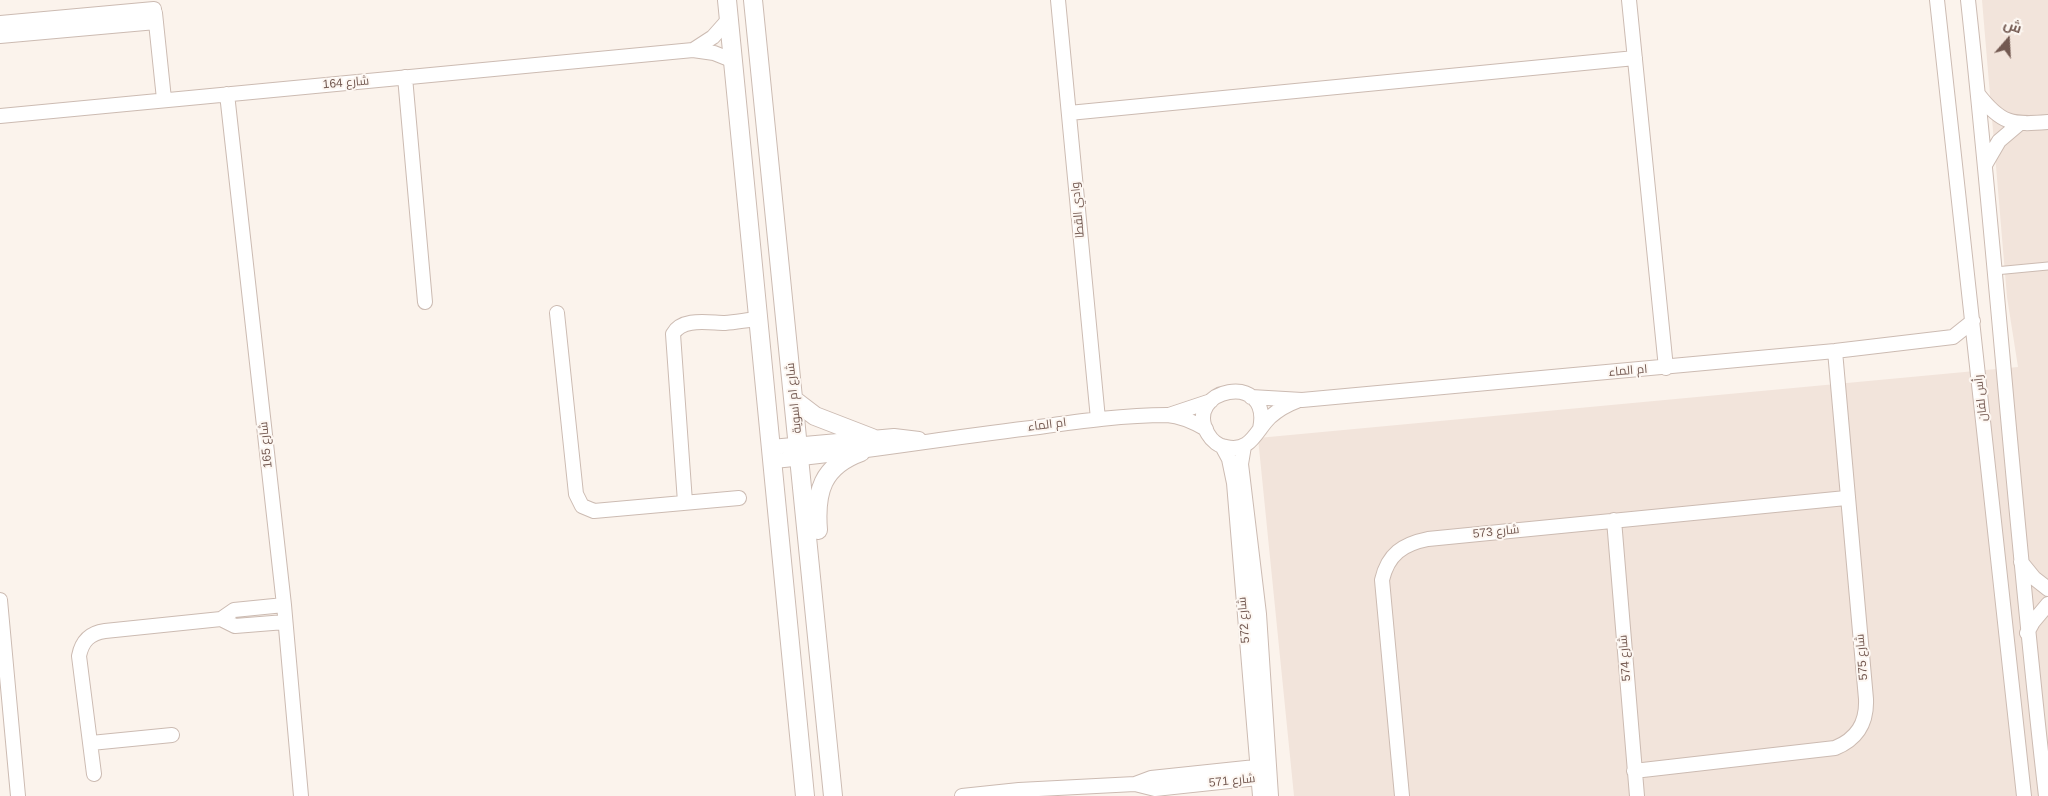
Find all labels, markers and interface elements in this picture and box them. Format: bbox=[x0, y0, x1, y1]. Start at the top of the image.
north arrow bbox=[1983, 15, 2033, 65]
text: ش bbox=[2002, 15, 2024, 36]
street label: شارع 164 bbox=[322, 74, 370, 92]
street label: وادي القطا bbox=[1068, 181, 1088, 239]
street label: شارع ام اسوية bbox=[783, 362, 805, 434]
street label: ام الماء bbox=[1608, 362, 1648, 380]
street label: رأس لفان bbox=[1971, 374, 1991, 422]
street label: ام الماء bbox=[1027, 415, 1067, 435]
street label: شارع 165 bbox=[256, 421, 276, 469]
street label: شارع 573 bbox=[1472, 522, 1520, 542]
street label: شارع 572 bbox=[1235, 596, 1253, 644]
street label: شارع 575 bbox=[1853, 633, 1871, 681]
street label: شارع 574 bbox=[1616, 634, 1634, 682]
street label: شارع 571 bbox=[1208, 771, 1256, 791]

